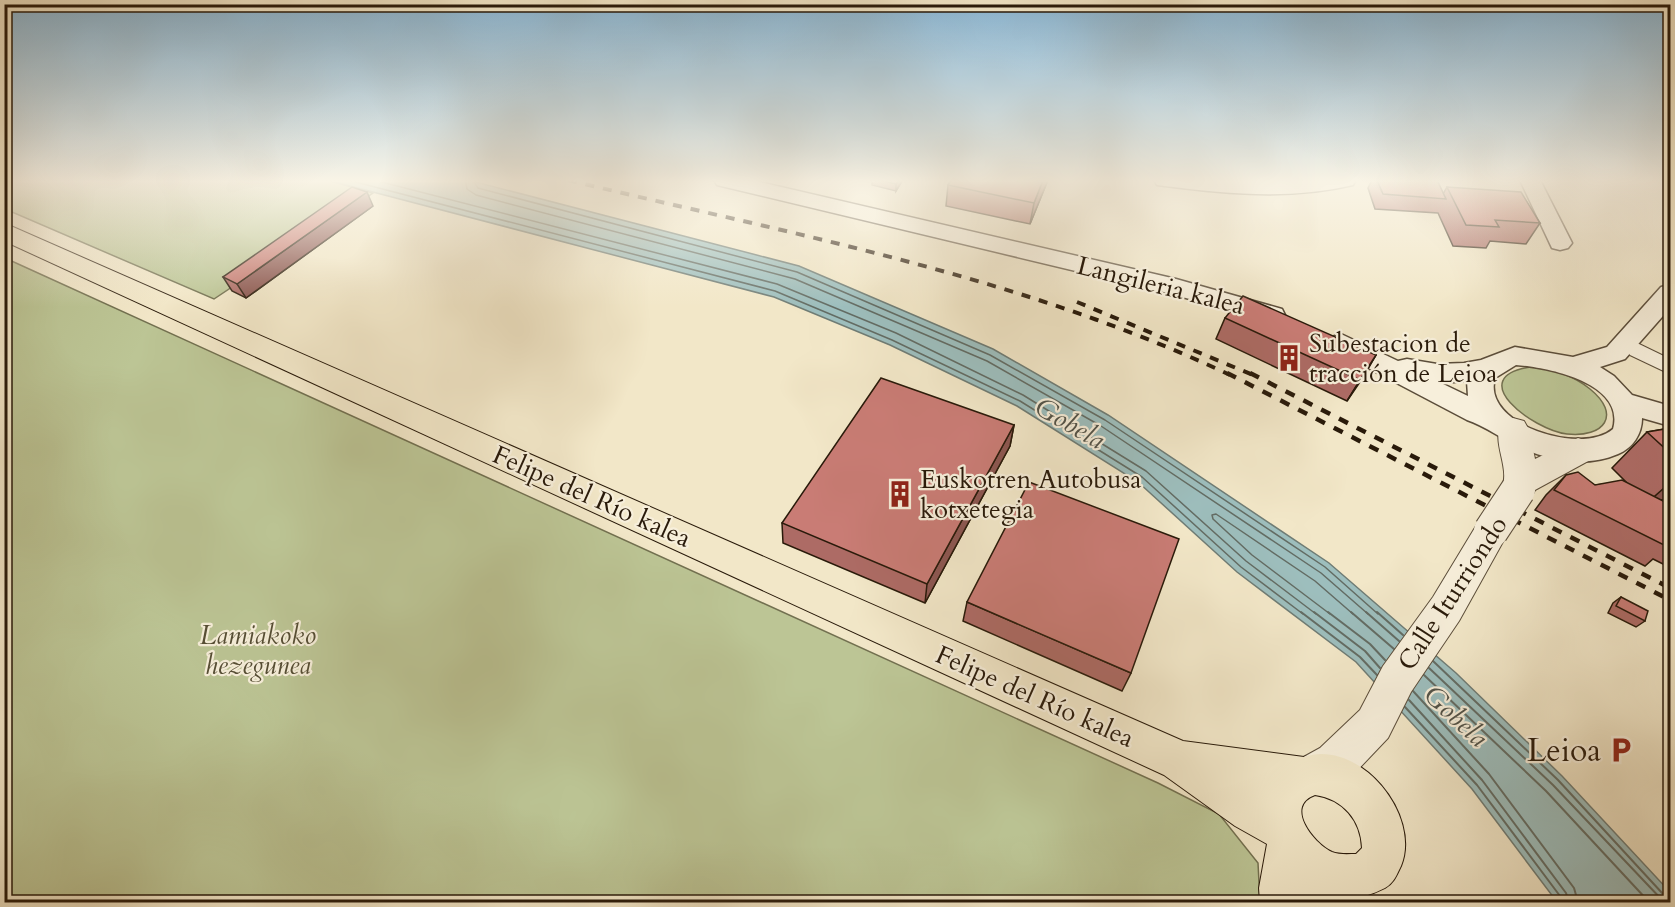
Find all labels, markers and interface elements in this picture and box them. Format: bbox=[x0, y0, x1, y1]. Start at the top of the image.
street label: Langileria kalea bbox=[1073, 248, 1248, 323]
place label: Subestacion de tracción de Leioa bbox=[1309, 326, 1498, 391]
building icon: Subestacion de tracción de Leioa bbox=[1274, 343, 1304, 373]
water label: Gobela bbox=[1028, 388, 1112, 458]
street label: Felipe del Río kalea bbox=[487, 437, 696, 556]
place label: Euskotren Autobusa kotxetegia bbox=[920, 462, 1141, 527]
building icon: Euskotren Autobusa kotxetegia bbox=[885, 479, 915, 509]
street label: Calle Iturriondo bbox=[1389, 509, 1515, 677]
park label: Lamiakoko hezegunea bbox=[200, 618, 316, 683]
street label: Felipe del Río kalea bbox=[930, 637, 1139, 756]
water label: Gobela bbox=[1415, 677, 1496, 756]
place label: Leioa bbox=[1527, 729, 1601, 773]
parking icon: Leioa bbox=[1606, 735, 1636, 765]

